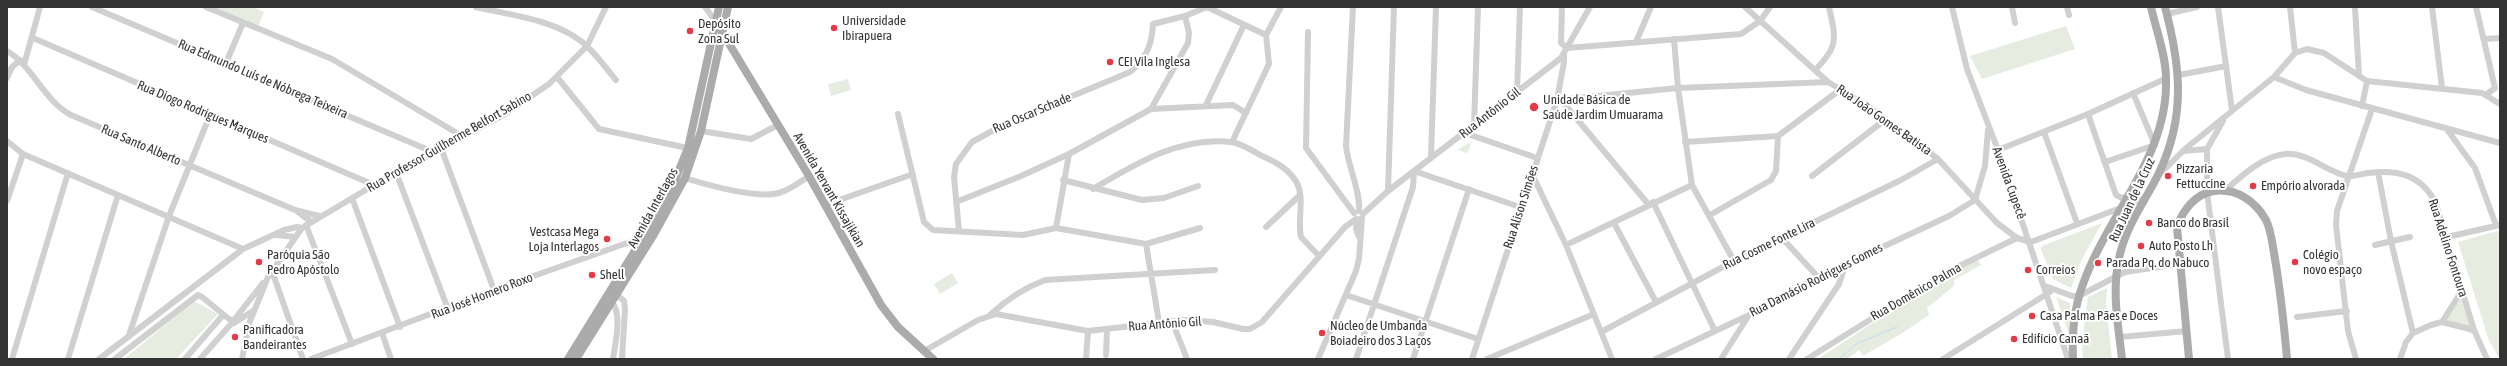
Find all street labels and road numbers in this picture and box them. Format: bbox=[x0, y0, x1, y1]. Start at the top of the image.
street label: Rua Edmundo Luís de Nóbrega Teixeira bbox=[176, 36, 350, 122]
street label: Rua Diogo Rodrigues Marques bbox=[135, 77, 271, 147]
street label: Rua João Gomes Batista bbox=[1833, 81, 1935, 159]
street label: Rua Antônio Gil bbox=[1456, 84, 1524, 142]
street label: Rua Professor Guilherme Belfort Sabino bbox=[364, 88, 534, 196]
street label: Rua Oscar Schade bbox=[990, 89, 1074, 137]
street label: Rua Santo Alberto bbox=[99, 121, 183, 169]
street label: Avenida Yervant Kissajikian bbox=[790, 130, 868, 250]
street label: Avenida Cupecê bbox=[1989, 145, 2029, 221]
street label: Rua Juan de la Cruz bbox=[2106, 155, 2158, 245]
street label: Rua Alison Simões bbox=[1500, 163, 1542, 251]
street label: Avenida Interlagos bbox=[625, 165, 681, 251]
street label: Rua Adelino Fontoura bbox=[2425, 197, 2471, 299]
street label: Rua Cosme Fonte Lira bbox=[1720, 215, 1818, 273]
street label: Rua Damásio Rodrigues Gomes bbox=[1747, 240, 1885, 320]
street label: Rua Domênico Palma bbox=[1868, 260, 1964, 324]
street label: Rua José Homero Roxo bbox=[429, 269, 535, 323]
street label: Rua Antônio Gil bbox=[1128, 314, 1202, 334]

